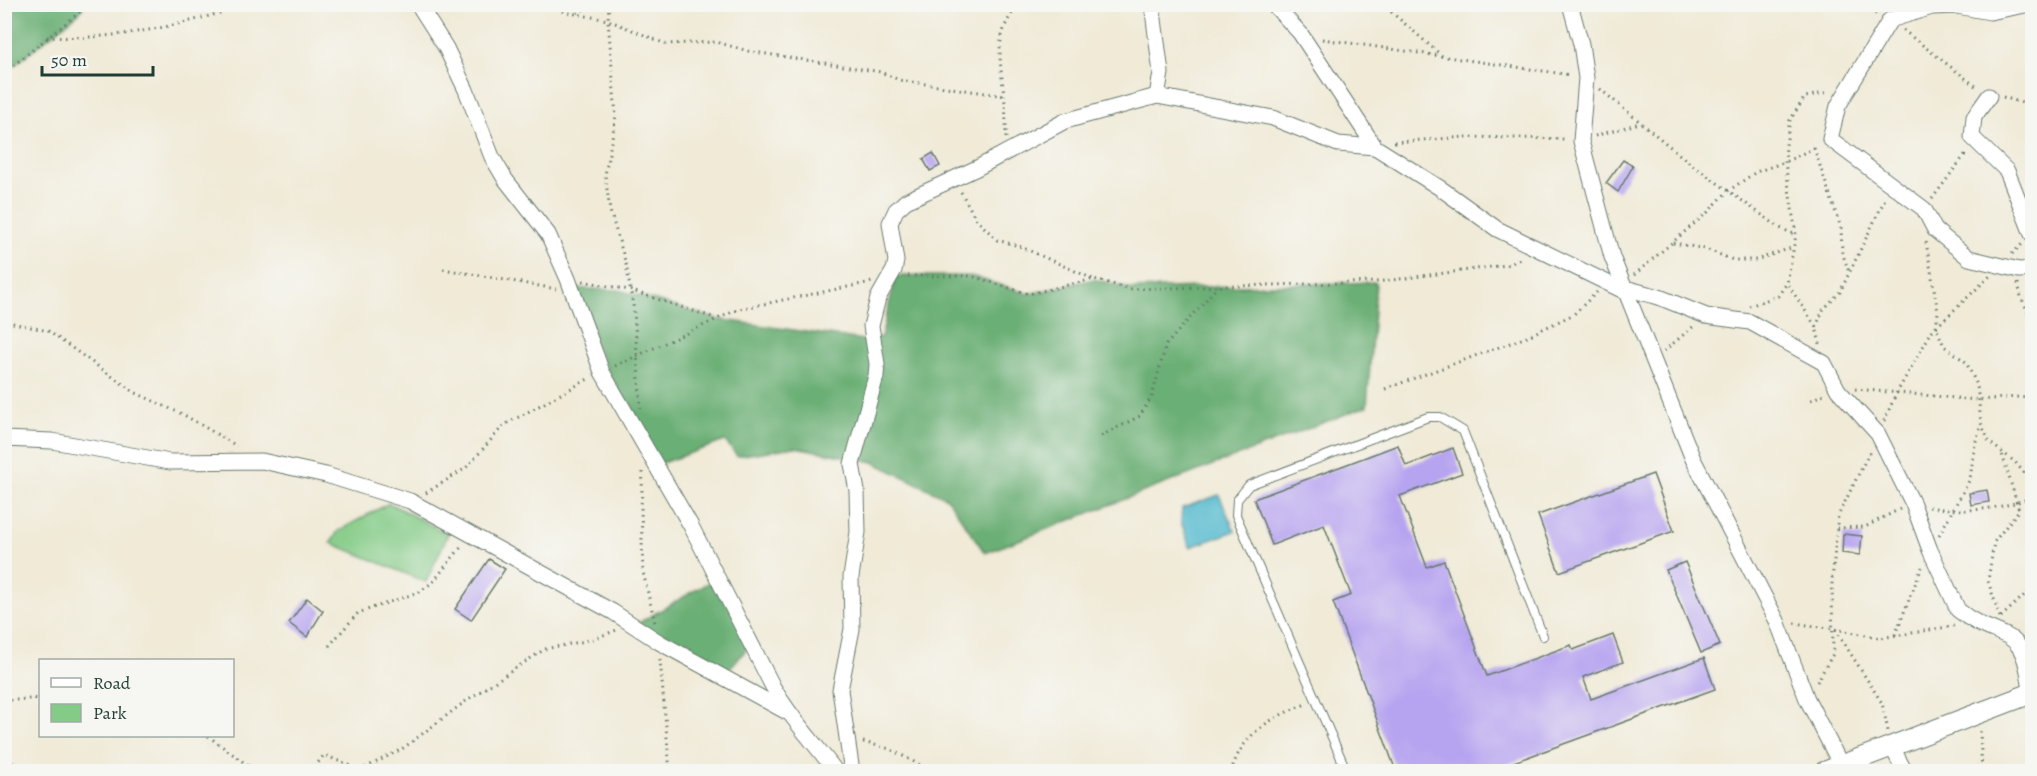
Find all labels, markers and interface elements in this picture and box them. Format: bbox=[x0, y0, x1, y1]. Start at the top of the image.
scale bar bbox=[42, 39, 153, 77]
text: 50 m bbox=[51, 48, 87, 72]
legend bbox=[39, 659, 234, 737]
text: Road bbox=[93, 671, 131, 695]
text: Park bbox=[93, 701, 127, 725]

